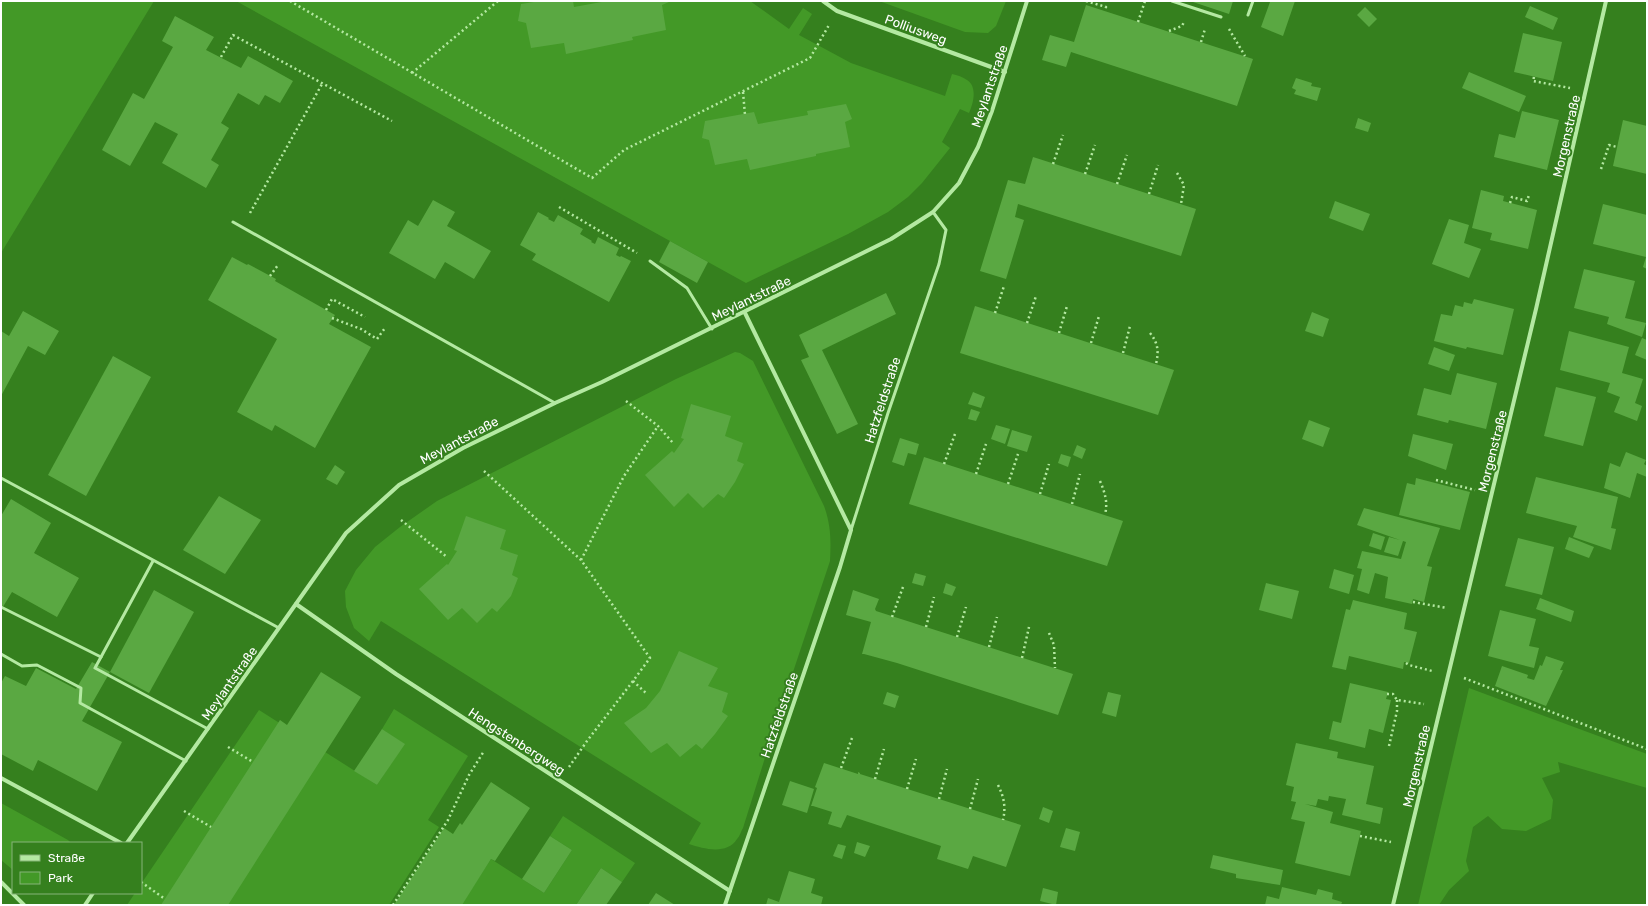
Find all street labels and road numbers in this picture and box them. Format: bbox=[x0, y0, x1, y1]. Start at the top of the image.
street label: Polliusweg bbox=[882, 11, 949, 49]
street label: Meylantstraße bbox=[968, 43, 1011, 129]
street label: Morgenstraße bbox=[1550, 93, 1584, 179]
street label: Meylantstraße bbox=[709, 273, 793, 324]
street label: Hatzfeldstraße bbox=[861, 355, 903, 445]
street label: Morgenstraße bbox=[1475, 408, 1511, 494]
street label: Meylantstraße bbox=[418, 414, 501, 467]
street label: Meylantstraße bbox=[198, 644, 260, 723]
street label: Hatzfeldstraße bbox=[758, 670, 801, 760]
street label: Hengstenbergweg bbox=[465, 705, 568, 779]
street label: Morgenstraße bbox=[1400, 723, 1434, 809]

